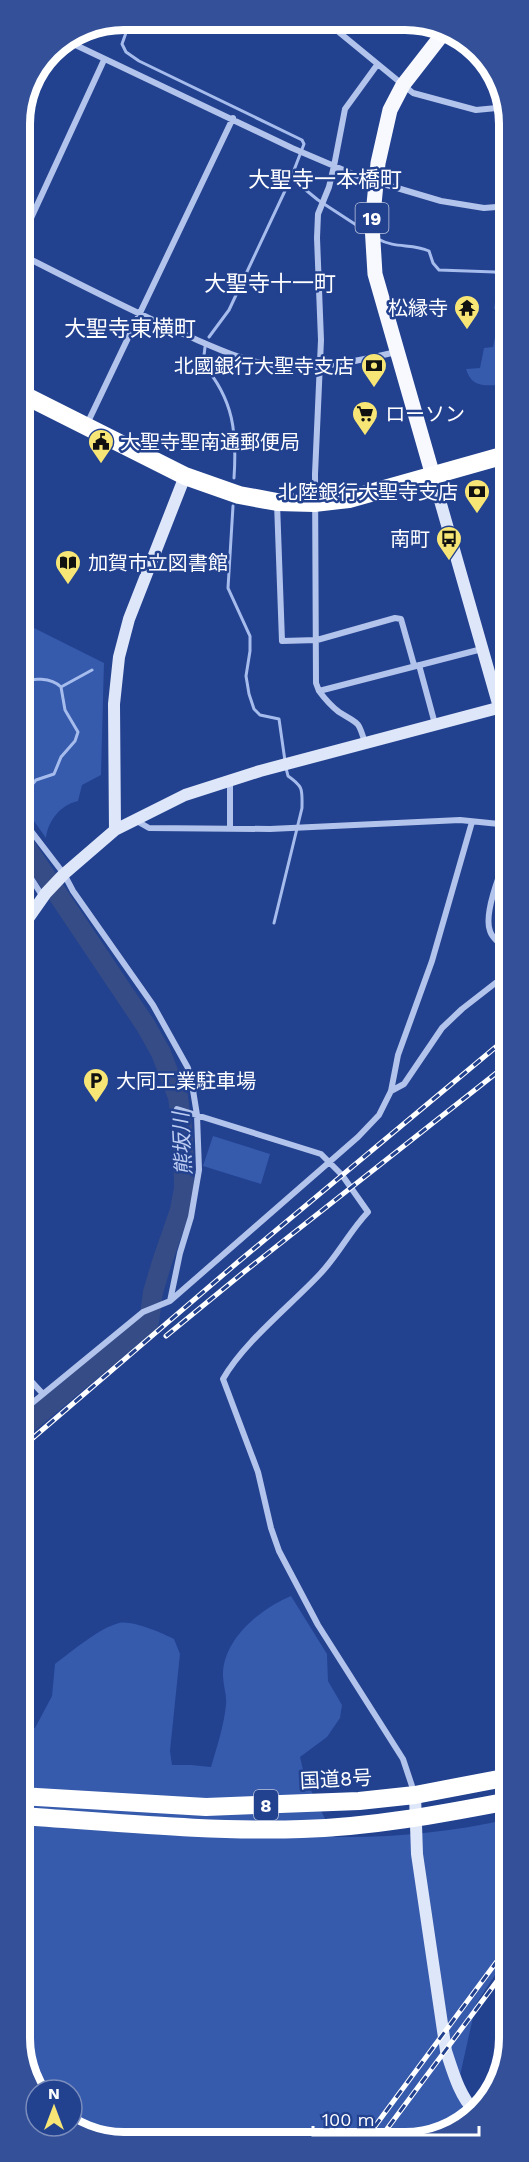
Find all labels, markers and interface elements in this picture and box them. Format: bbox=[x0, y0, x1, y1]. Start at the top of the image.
district label: 大聖寺一本橋町 bbox=[248, 167, 402, 192]
road number: 19 bbox=[356, 203, 388, 233]
district label: 大聖寺十一町 bbox=[204, 271, 336, 296]
temple icon: 松縁寺 bbox=[452, 293, 482, 331]
place label: 松縁寺 bbox=[388, 296, 448, 320]
district label: 大聖寺東横町 bbox=[64, 316, 196, 341]
bank icon: 北國銀行大聖寺支店 bbox=[359, 351, 389, 389]
place label: 北國銀行大聖寺支店 bbox=[174, 354, 354, 378]
supermarket icon: ローソン bbox=[350, 399, 380, 437]
place label: ローソン bbox=[385, 402, 465, 426]
public building icon: 大聖寺聖南通郵便局 bbox=[86, 427, 116, 465]
place label: 大聖寺聖南通郵便局 bbox=[120, 430, 300, 454]
bank icon: 北陸銀行大聖寺支店 bbox=[462, 477, 492, 515]
place label: 北陸銀行大聖寺支店 bbox=[278, 480, 458, 504]
bus stop icon: 南町 bbox=[434, 524, 464, 562]
place label: 南町 bbox=[390, 527, 430, 551]
library icon: 加賀市立図書館 bbox=[53, 548, 83, 586]
place label: 加賀市立図書館 bbox=[88, 551, 228, 575]
parking icon: 大同工業駐車場 bbox=[81, 1066, 111, 1104]
place label: 大同工業駐車場 bbox=[116, 1069, 256, 1093]
water label: 熊坂川 bbox=[168, 1110, 196, 1176]
street label: 国道8号 bbox=[299, 1765, 373, 1793]
road number: 8 bbox=[254, 1790, 278, 1820]
north arrow bbox=[24, 2078, 84, 2138]
text: N bbox=[48, 2084, 60, 2103]
scale bar bbox=[313, 2099, 480, 2137]
text: 100 m bbox=[322, 2109, 375, 2130]

